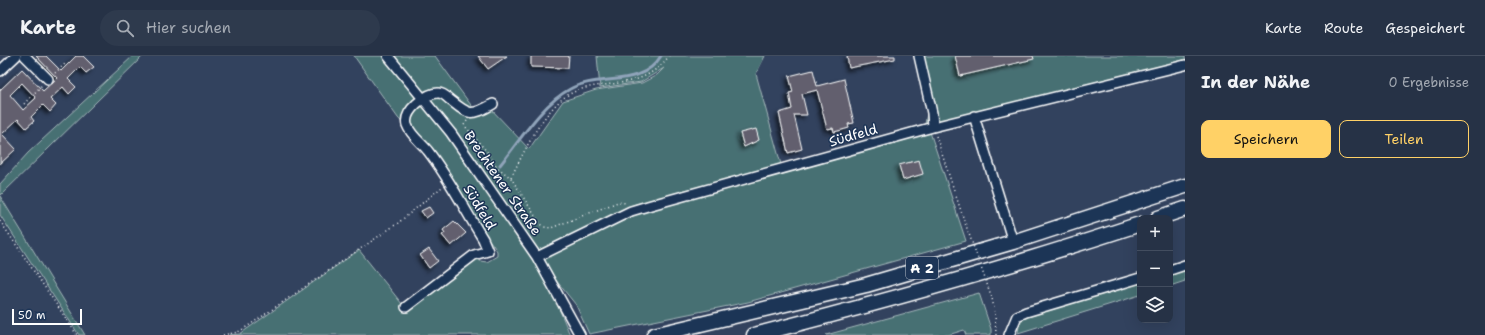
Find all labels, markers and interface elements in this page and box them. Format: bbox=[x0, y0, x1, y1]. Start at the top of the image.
search box bbox=[100, 10, 380, 46]
text: Karte bbox=[20, 15, 76, 40]
icon: search bbox=[114, 17, 136, 39]
text: Hier suchen bbox=[146, 18, 231, 38]
text: Karte bbox=[1265, 19, 1302, 37]
text: Route bbox=[1324, 19, 1363, 37]
text: Gespeichert bbox=[1385, 19, 1465, 37]
text: In der Nähe bbox=[1201, 71, 1310, 93]
text: 0 Ergebnisse bbox=[1389, 74, 1469, 91]
street label: Südfeld bbox=[827, 119, 879, 150]
button: Speichern bbox=[1201, 120, 1331, 158]
button: Teilen bbox=[1339, 120, 1469, 158]
street label: Brechtener Straße bbox=[460, 127, 546, 239]
street label: Südfeld bbox=[459, 181, 501, 233]
map controls bbox=[1137, 215, 1173, 323]
button: + bbox=[1137, 215, 1173, 251]
button: − bbox=[1137, 251, 1173, 287]
road number: A 2 bbox=[906, 257, 938, 279]
button: layers bbox=[1137, 287, 1173, 323]
scale bar bbox=[12, 307, 82, 326]
text: 50 m bbox=[18, 308, 46, 323]

